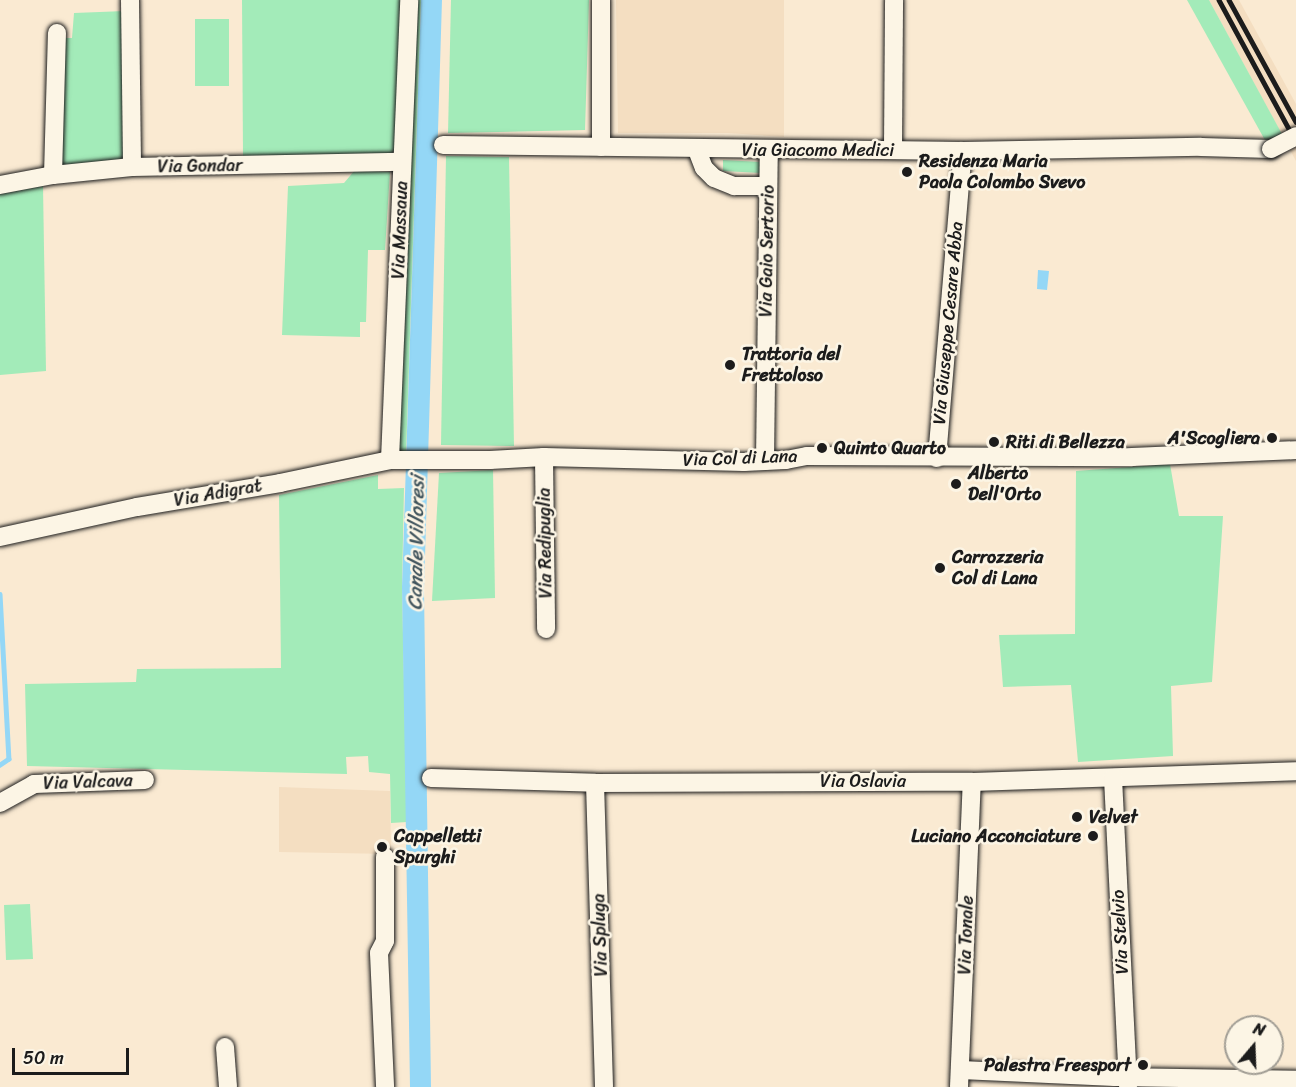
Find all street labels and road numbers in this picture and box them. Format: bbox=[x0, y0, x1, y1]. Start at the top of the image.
street label: Via Giacomo Medici bbox=[742, 139, 894, 161]
street label: Via Gondar bbox=[157, 154, 243, 178]
street label: Via Massaua bbox=[388, 181, 412, 279]
street label: Via Gaio Sertorio bbox=[755, 184, 779, 318]
street label: Via Giuseppe Cesare Abba bbox=[928, 220, 968, 426]
street label: Via Col di Lana bbox=[682, 445, 798, 471]
street label: Via Adigrat bbox=[172, 475, 264, 511]
street label: Via Redipuglia bbox=[533, 487, 557, 599]
street label: Via Valcava bbox=[43, 770, 133, 794]
street label: Via Oslavia bbox=[820, 770, 906, 792]
street label: Via Stelvio bbox=[1107, 889, 1133, 975]
street label: Via Spluga bbox=[588, 893, 612, 977]
street label: Via Tonale bbox=[954, 895, 978, 975]

